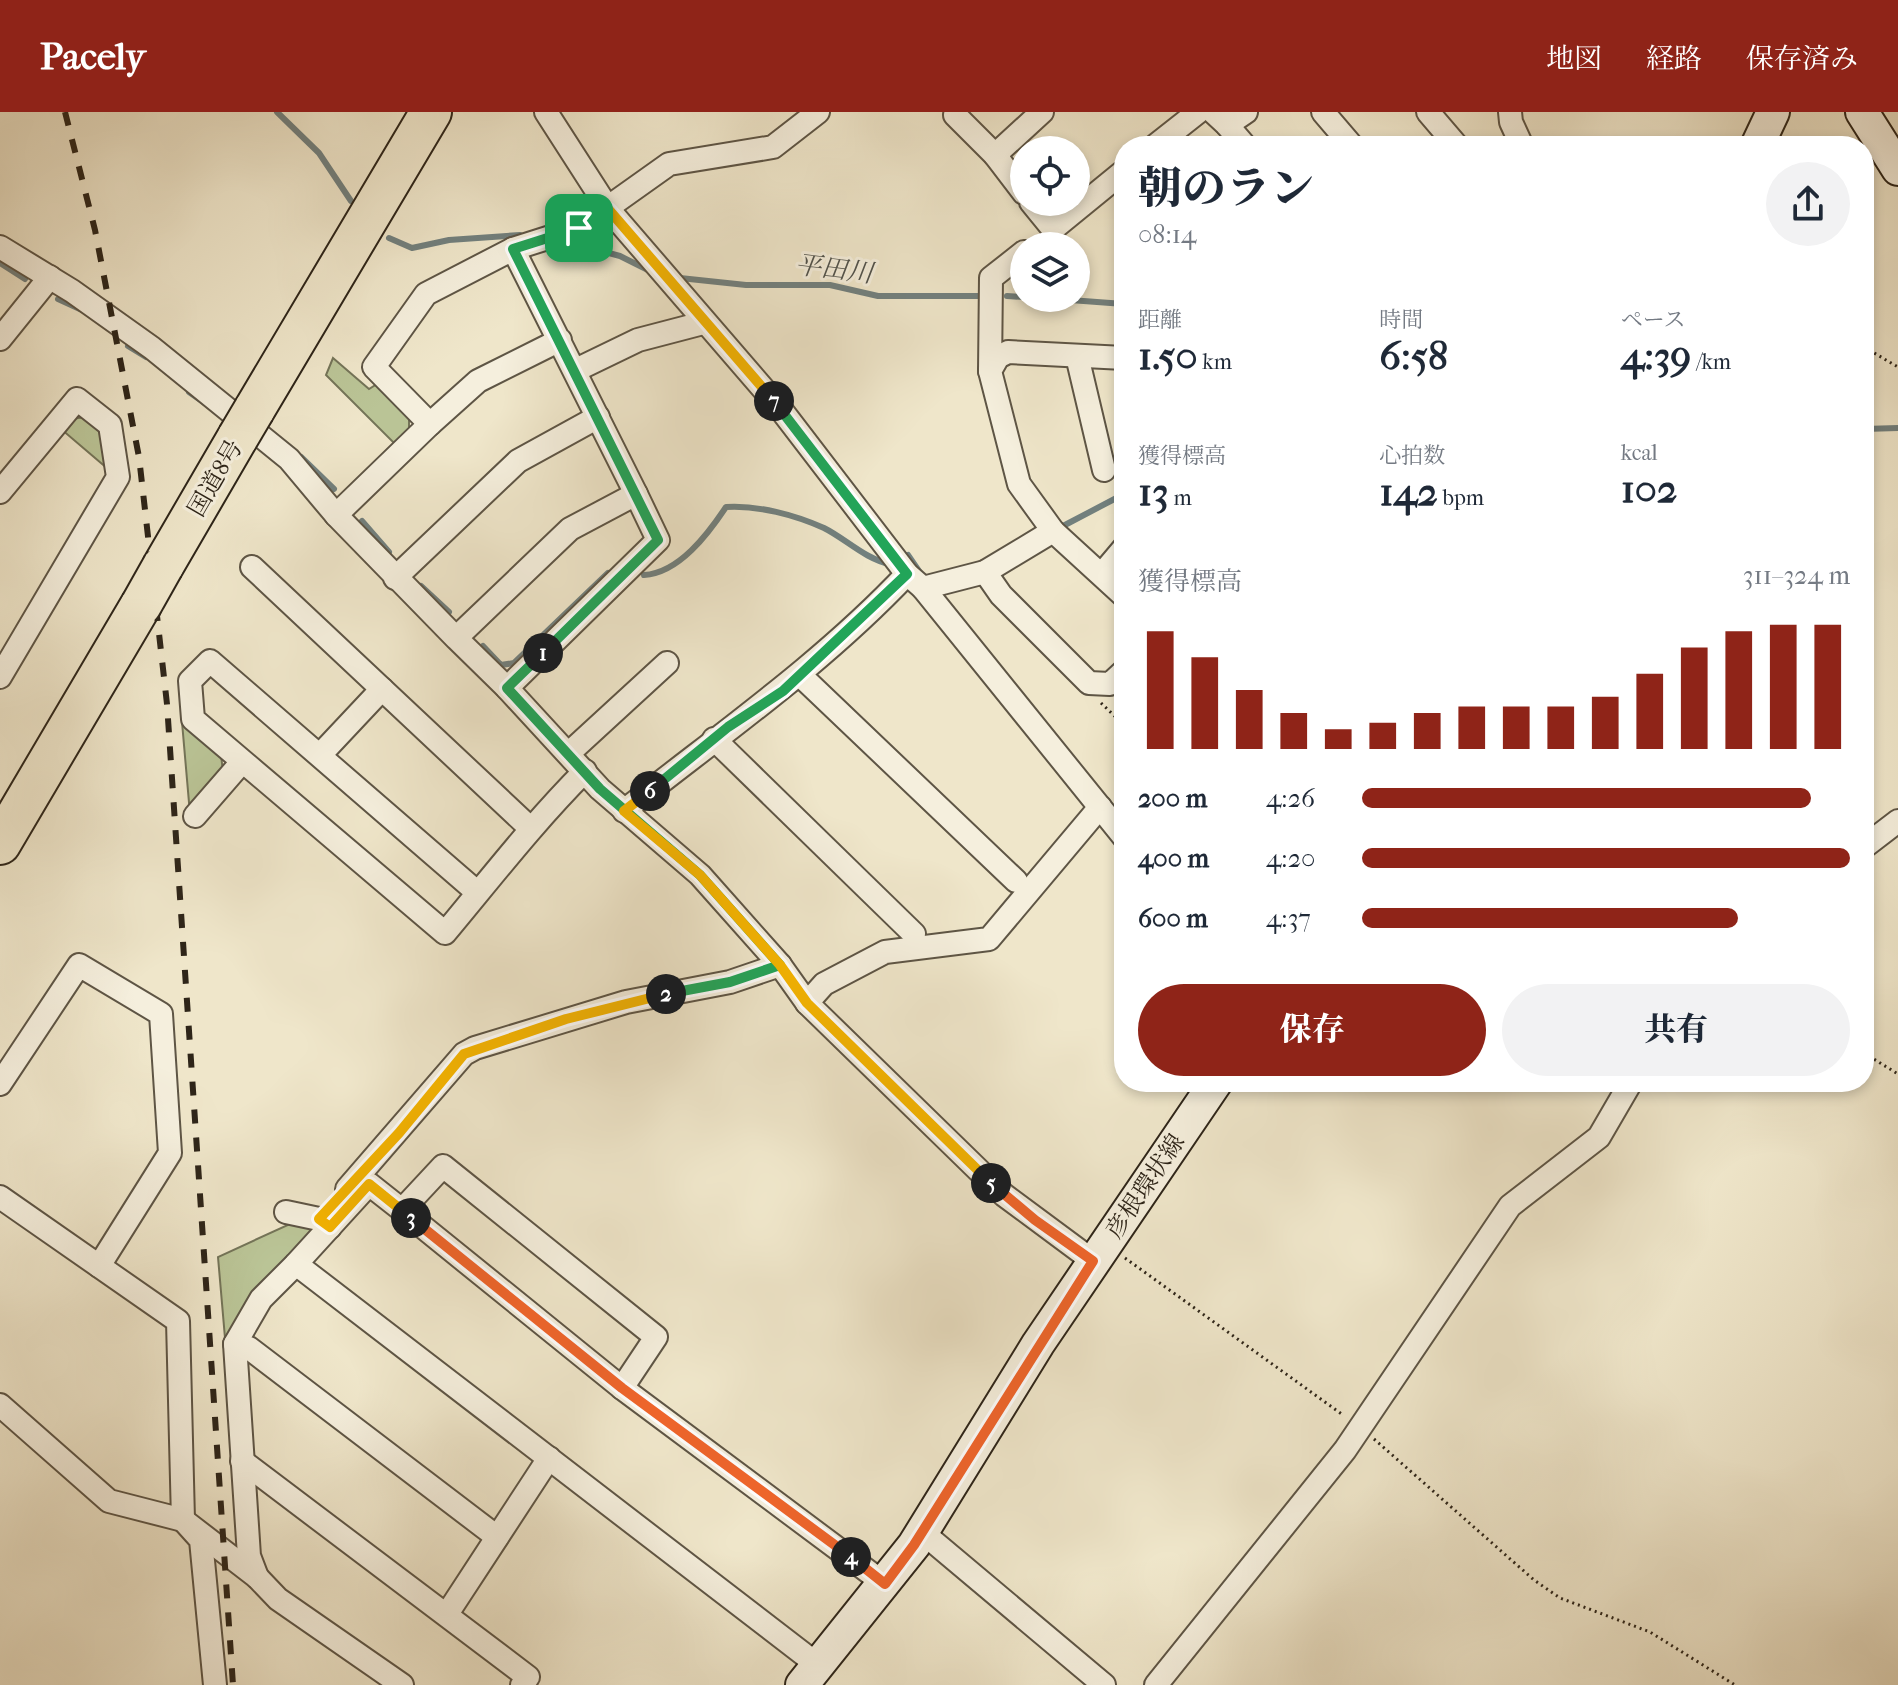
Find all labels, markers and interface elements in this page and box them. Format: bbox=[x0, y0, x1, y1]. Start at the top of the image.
text: Pacely bbox=[40, 34, 146, 79]
text: 地図 bbox=[1546, 42, 1602, 75]
text: 経路 bbox=[1646, 42, 1702, 75]
text: 保存済み bbox=[1746, 42, 1858, 75]
map controls bbox=[1010, 136, 1090, 312]
button: locate bbox=[1010, 136, 1090, 216]
button: share bbox=[1766, 162, 1850, 246]
text: 朝のラン bbox=[1138, 163, 1314, 214]
pin bbox=[545, 194, 613, 262]
icon: arrive bbox=[557, 206, 601, 250]
text: 08:14 bbox=[1138, 219, 1196, 250]
button: layers bbox=[1010, 232, 1090, 312]
water label: 平田川 bbox=[793, 249, 878, 290]
text: 距離 bbox=[1138, 307, 1182, 333]
text: 時間 bbox=[1379, 307, 1423, 333]
text: ペース bbox=[1621, 307, 1686, 333]
text: 1.50 bbox=[1138, 333, 1198, 379]
text: 6:58 bbox=[1379, 333, 1448, 379]
text: 4:39 bbox=[1621, 333, 1691, 379]
text: km bbox=[1198, 349, 1232, 375]
text: /km bbox=[1691, 349, 1731, 375]
pin: 7 bbox=[754, 381, 794, 421]
text: 7 bbox=[769, 388, 779, 414]
street label: 国道8号 bbox=[182, 435, 248, 521]
text: kcal bbox=[1621, 440, 1658, 466]
text: 獲得標高 bbox=[1138, 443, 1226, 469]
text: 心拍数 bbox=[1379, 443, 1445, 469]
text: 102 bbox=[1621, 466, 1677, 512]
text: 13 bbox=[1138, 469, 1169, 515]
text: 142 bbox=[1379, 469, 1438, 515]
text: m bbox=[1169, 485, 1192, 511]
text: bpm bbox=[1438, 485, 1484, 511]
text: 311–324 m bbox=[1743, 560, 1850, 591]
text: 獲得標高 bbox=[1138, 566, 1242, 597]
pin: 1 bbox=[523, 633, 563, 673]
text: 1 bbox=[539, 640, 547, 666]
pin: 6 bbox=[630, 771, 670, 811]
text: 6 bbox=[644, 778, 656, 804]
text: 200 m bbox=[1138, 783, 1207, 814]
text: 4:26 bbox=[1266, 783, 1315, 814]
text: 400 m bbox=[1138, 843, 1209, 874]
text: 4:20 bbox=[1266, 843, 1315, 874]
text: 600 m bbox=[1138, 903, 1208, 934]
text: 4:37 bbox=[1266, 903, 1311, 934]
pin: 2 bbox=[646, 974, 686, 1014]
text: 2 bbox=[660, 981, 672, 1007]
button: 保存 bbox=[1138, 984, 1486, 1076]
button: 共有 bbox=[1502, 984, 1850, 1076]
street label: 彦根環状線 bbox=[1100, 1128, 1190, 1244]
pin: 5 bbox=[971, 1163, 1011, 1203]
text: 5 bbox=[986, 1170, 996, 1196]
pin: 3 bbox=[391, 1198, 431, 1238]
text: 3 bbox=[406, 1205, 416, 1231]
pin: 4 bbox=[831, 1537, 871, 1577]
text: 4 bbox=[845, 1544, 858, 1570]

